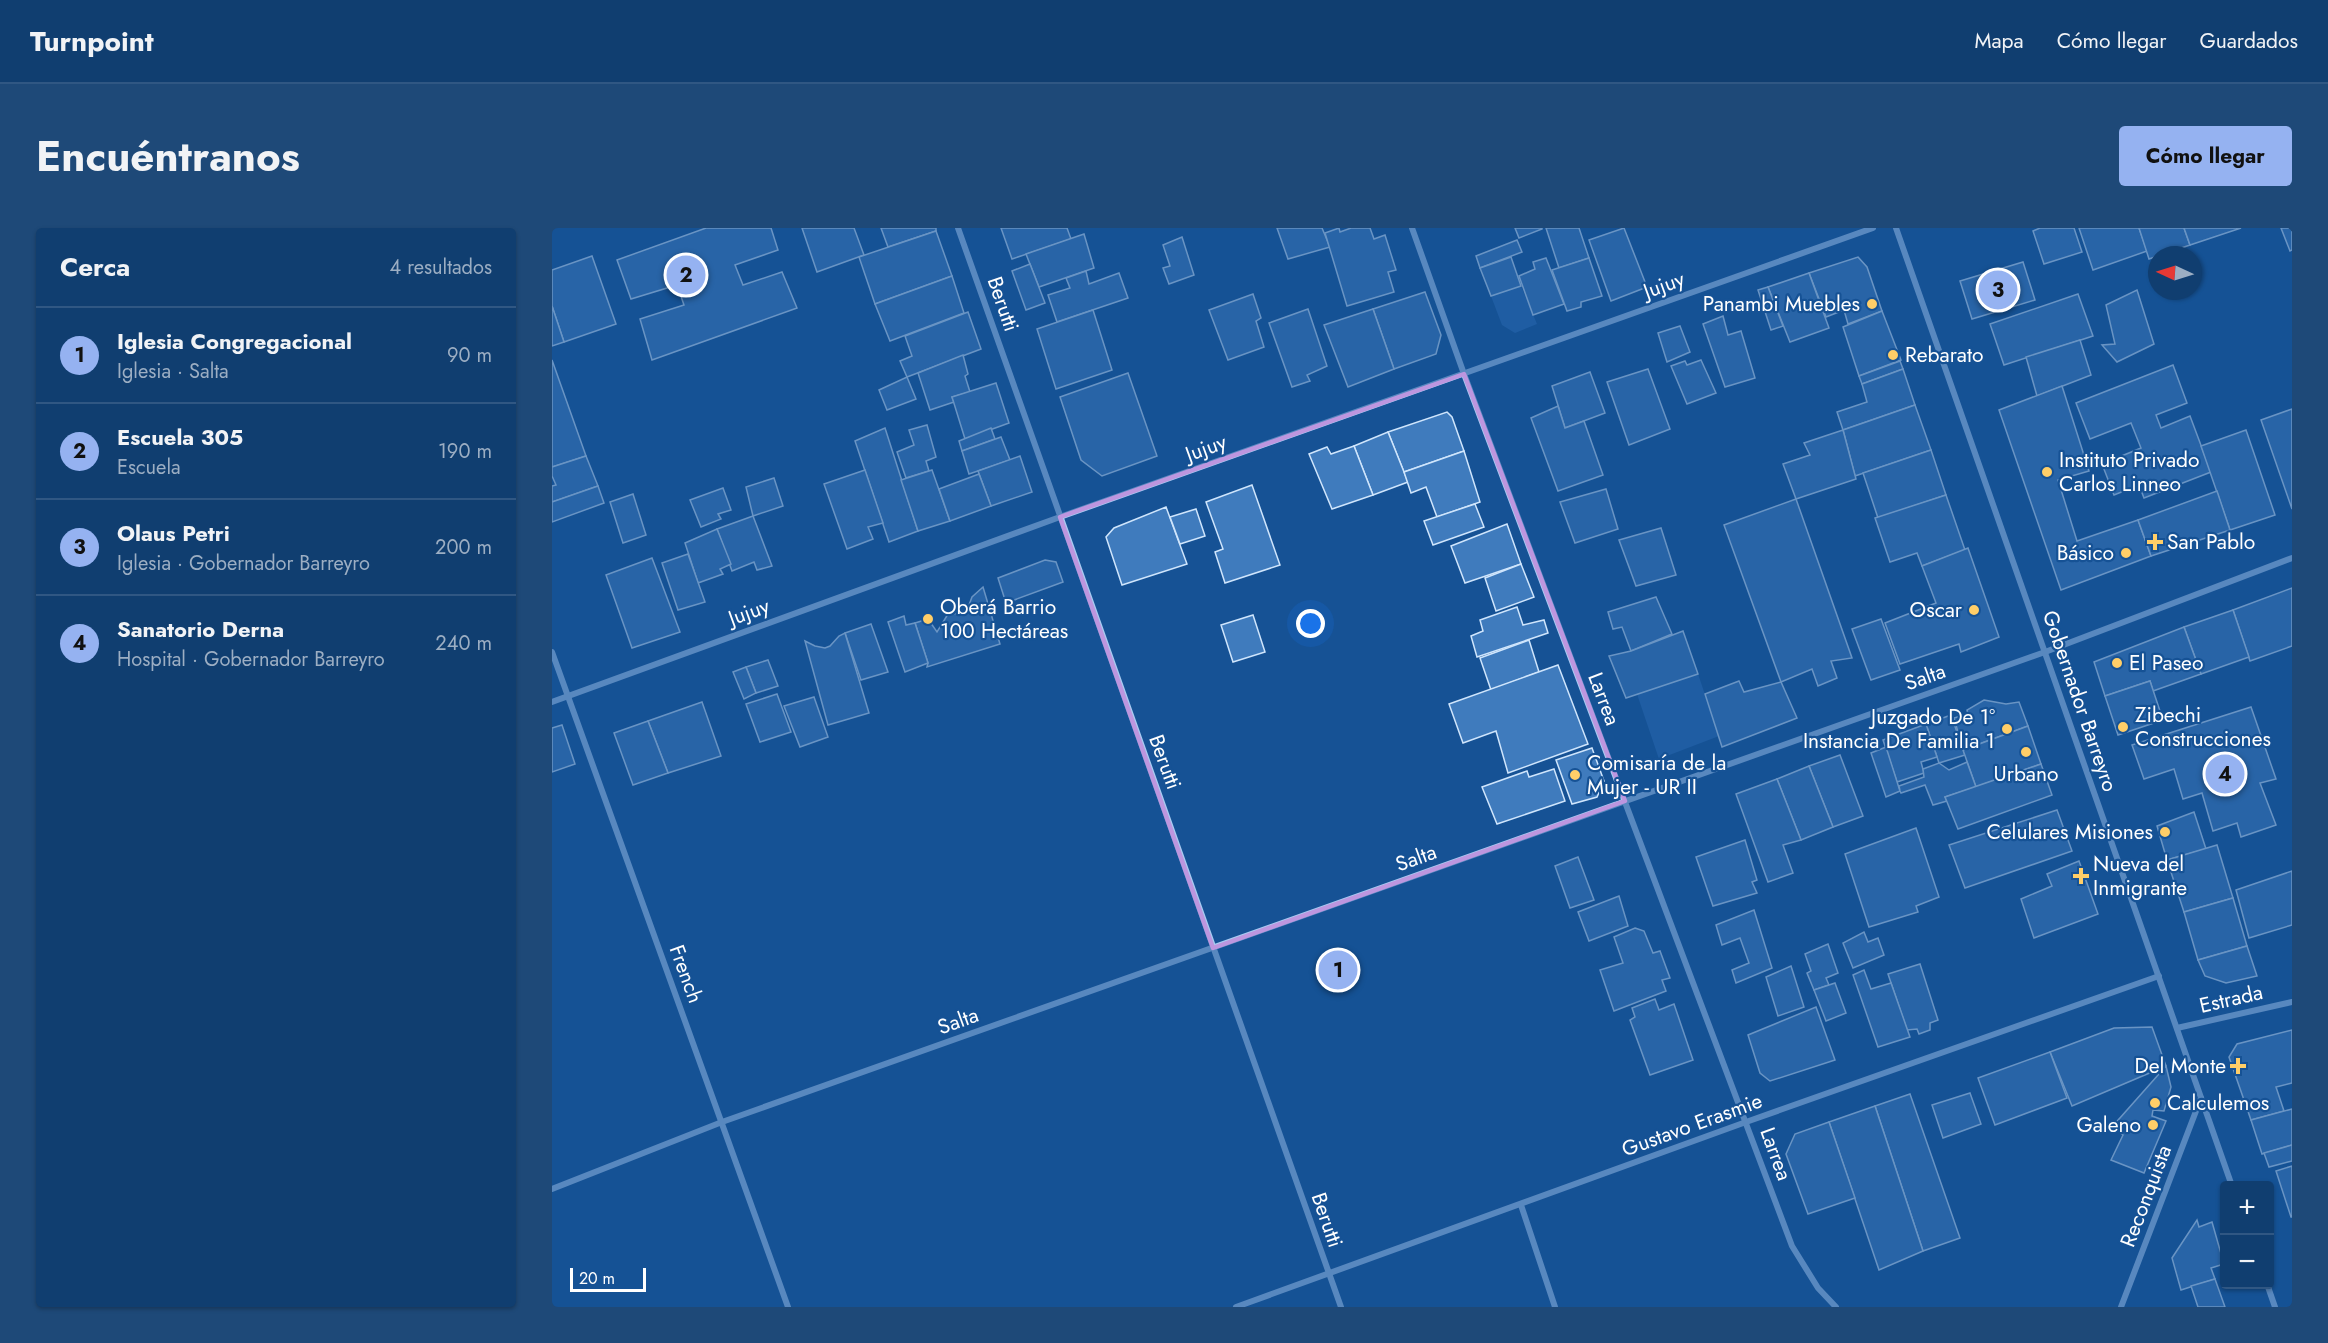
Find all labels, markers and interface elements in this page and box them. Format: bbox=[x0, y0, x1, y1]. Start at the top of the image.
text: Turnpoint bbox=[30, 21, 154, 62]
text: Mapa bbox=[1974, 26, 2024, 56]
text: Cómo llegar bbox=[2057, 26, 2166, 56]
text: Guardados bbox=[2199, 26, 2298, 56]
text: Encuéntranos bbox=[36, 126, 300, 187]
button: Cómo llegar bbox=[2119, 126, 2292, 186]
north arrow bbox=[2148, 246, 2202, 300]
text: Cerca bbox=[60, 248, 130, 286]
pin: 2 bbox=[666, 252, 706, 298]
text: 4 resultados bbox=[390, 253, 492, 282]
street label: Jujuy bbox=[1637, 264, 1689, 307]
pin: 3 bbox=[1978, 268, 2018, 312]
street label: Berutti bbox=[980, 272, 1026, 336]
place label: Panambi Muebles bbox=[1703, 289, 1860, 319]
marker: Panambi Muebles bbox=[1865, 297, 1879, 311]
text: Iglesia Congregacional bbox=[117, 325, 352, 357]
place label: Rebarato bbox=[1905, 340, 1983, 370]
text: 1 bbox=[74, 341, 85, 370]
text: 90 m bbox=[447, 341, 492, 370]
marker: Rebarato bbox=[1886, 348, 1900, 362]
text: Iglesia · Salta bbox=[117, 357, 229, 386]
text: Escuela 305 bbox=[117, 421, 243, 453]
street label: Jujuy bbox=[1179, 427, 1231, 470]
text: 2 bbox=[73, 437, 86, 466]
text: 190 m bbox=[438, 437, 492, 466]
place label: Instituto Privado Carlos Linneo bbox=[2059, 445, 2200, 499]
text: Escuela bbox=[117, 453, 181, 482]
marker: Instituto Privado Carlos Linneo bbox=[2040, 465, 2054, 479]
text: Olaus Petri bbox=[117, 517, 230, 549]
place label: San Pablo bbox=[2167, 527, 2255, 557]
text: 3 bbox=[73, 533, 86, 562]
text: 200 m bbox=[435, 533, 492, 562]
marker: San Pablo bbox=[2148, 535, 2162, 549]
place label: Básico bbox=[2057, 538, 2114, 568]
marker: Básico bbox=[2119, 546, 2133, 560]
text: Iglesia · Gobernador Barreyro bbox=[117, 549, 370, 578]
street label: Jujuy bbox=[722, 591, 774, 634]
place label: Oberá Barrio 100 Hectáreas bbox=[940, 592, 1068, 646]
place label: Oscar bbox=[1910, 595, 1963, 625]
marker: Oscar bbox=[1967, 603, 1981, 617]
street label: Gobernador Barreyro bbox=[2035, 606, 2125, 796]
your location bbox=[1296, 609, 1325, 638]
marker: Oberá Barrio 100 Hectáreas bbox=[921, 612, 935, 626]
text: Sanatorio Derna bbox=[117, 613, 284, 645]
text: 4 bbox=[73, 629, 86, 658]
text: 240 m bbox=[435, 629, 492, 658]
text: Hospital · Gobernador Barreyro bbox=[117, 645, 385, 674]
place label: El Paseo bbox=[2129, 648, 2203, 678]
street label: Salta bbox=[1900, 656, 1950, 698]
marker: El Paseo bbox=[2110, 656, 2124, 670]
street label: Larrea bbox=[1580, 668, 1628, 730]
place label: Zibechi Construcciones bbox=[2135, 700, 2271, 754]
place label: Juzgado De 1º Instancia De Familia 1 bbox=[1803, 702, 1995, 756]
marker: Zibechi Construcciones bbox=[2116, 720, 2130, 734]
marker: Juzgado De 1º Instancia De Familia 1 bbox=[2000, 722, 2014, 736]
street label: Berutti bbox=[1141, 730, 1189, 794]
marker: Urbano bbox=[2019, 745, 2033, 759]
place label: Comisaría de la Mujer - UR II bbox=[1587, 748, 1726, 802]
pin: 4 bbox=[2206, 752, 2244, 796]
place label: Urbano bbox=[1994, 759, 2058, 789]
marker: Comisaría de la Mujer - UR II bbox=[1568, 768, 1582, 782]
place label: Celulares Misiones bbox=[1986, 817, 2153, 847]
marker: Celulares Misiones bbox=[2158, 825, 2172, 839]
street label: Salta bbox=[1391, 837, 1441, 879]
place label: Nueva del Inmigrante bbox=[2093, 849, 2187, 903]
marker: Nueva del Inmigrante bbox=[2074, 869, 2088, 883]
street label: French bbox=[662, 941, 710, 1007]
pin: 1 bbox=[1318, 948, 1358, 992]
street label: Estrada bbox=[2196, 977, 2266, 1021]
street label: Salta bbox=[933, 1000, 983, 1042]
place label: Del Monte bbox=[2134, 1051, 2226, 1081]
marker: Del Monte bbox=[2231, 1059, 2245, 1073]
street label: Gustavo Erasmie bbox=[1618, 1086, 1767, 1164]
place label: Calculemos bbox=[2167, 1088, 2269, 1118]
marker: Calculemos bbox=[2148, 1096, 2162, 1110]
place label: Galeno bbox=[2076, 1110, 2141, 1140]
marker: Galeno bbox=[2146, 1118, 2160, 1132]
street label: Larrea bbox=[1753, 1123, 1799, 1185]
street label: Reconquista bbox=[2113, 1141, 2179, 1251]
map controls bbox=[2220, 1181, 2274, 1289]
button: + bbox=[2220, 1181, 2274, 1235]
street label: Berutti bbox=[1304, 1188, 1350, 1252]
button: − bbox=[2220, 1235, 2274, 1289]
scale bar bbox=[570, 1265, 646, 1292]
text: 20 m bbox=[579, 1267, 615, 1290]

